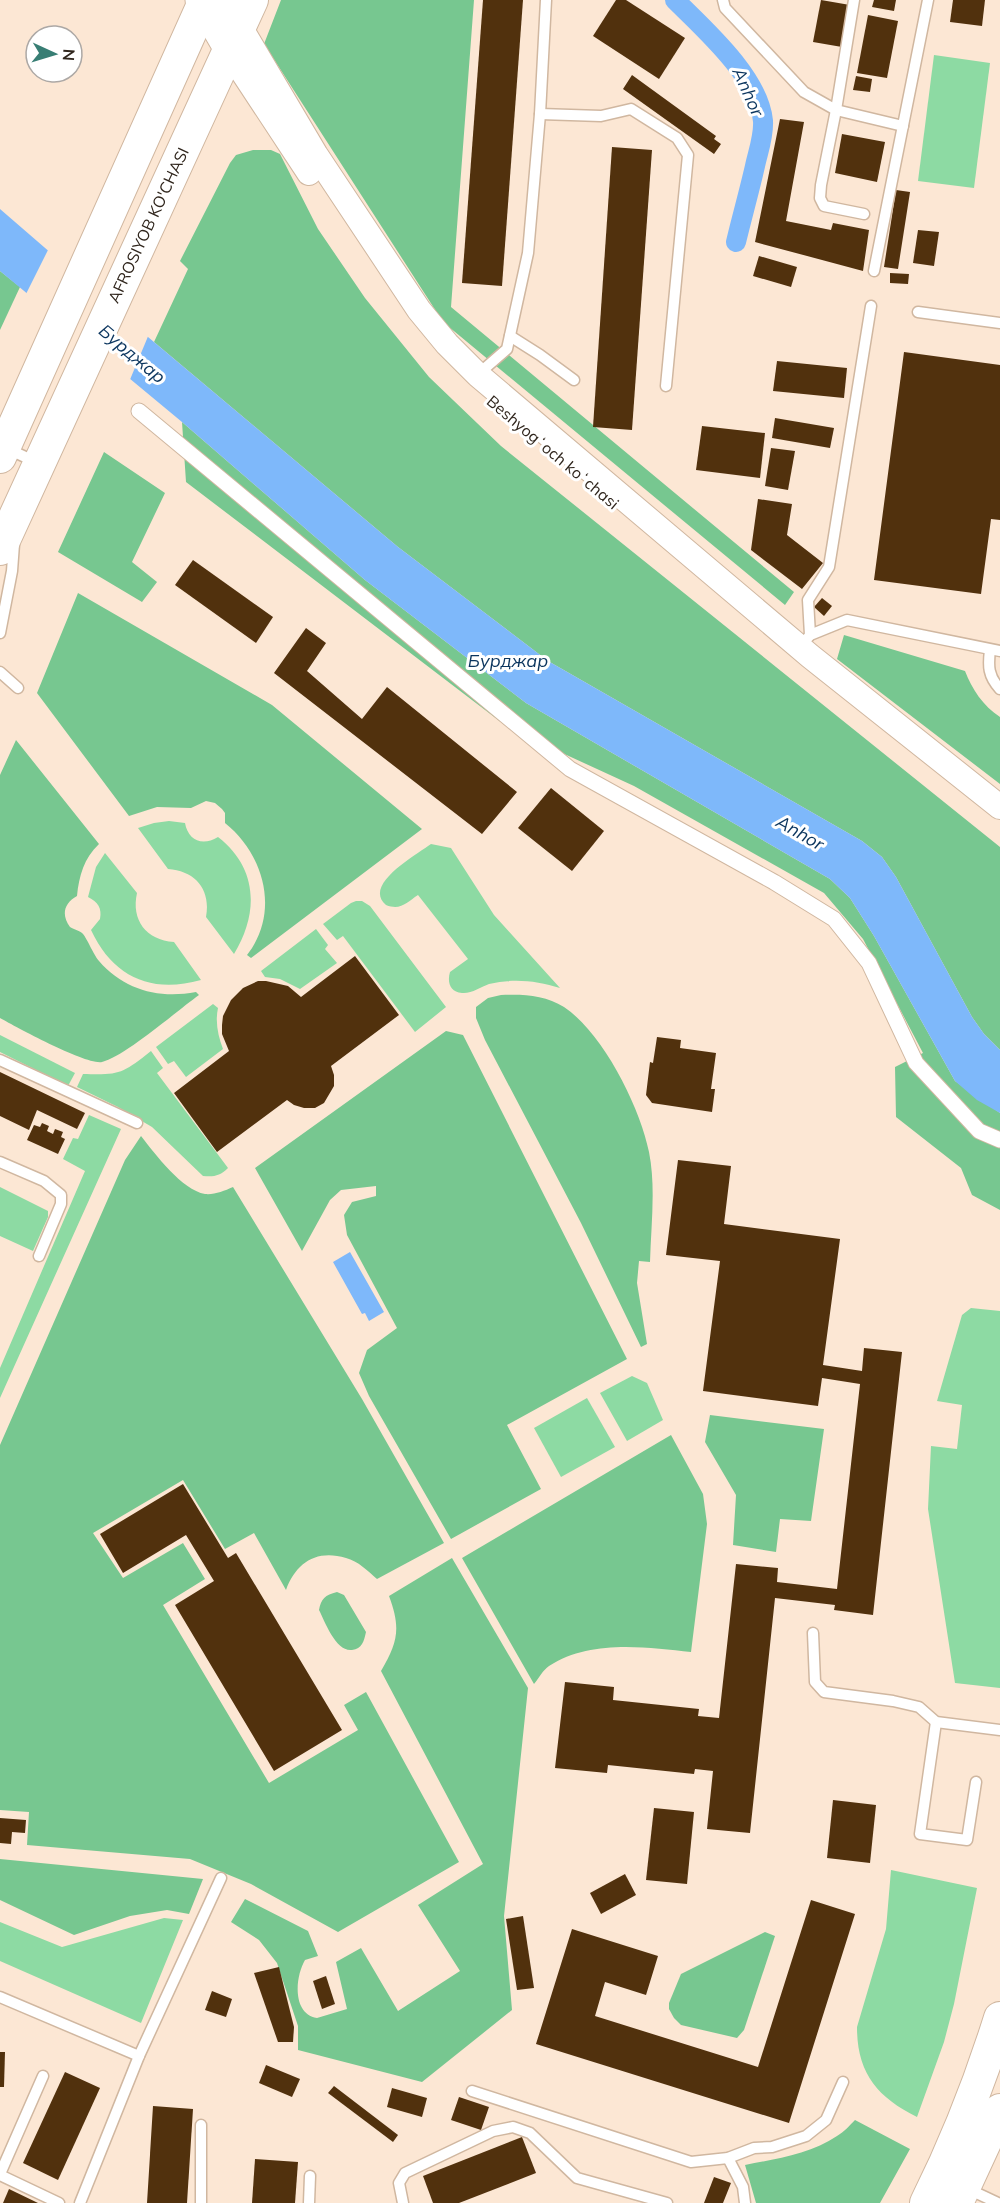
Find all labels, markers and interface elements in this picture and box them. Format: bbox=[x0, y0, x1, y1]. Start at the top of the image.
north arrow bbox=[24, 24, 84, 84]
text: N bbox=[59, 48, 79, 62]
water label: Anhor bbox=[727, 63, 770, 121]
street label: AFROSIYOB KO'CHASI bbox=[103, 144, 193, 306]
water label: Бурджар bbox=[94, 319, 170, 388]
street label: Beshyogʻoch koʻchasi bbox=[483, 391, 623, 513]
water label: Бурджар bbox=[468, 649, 548, 672]
water label: Anhor bbox=[771, 809, 829, 856]

